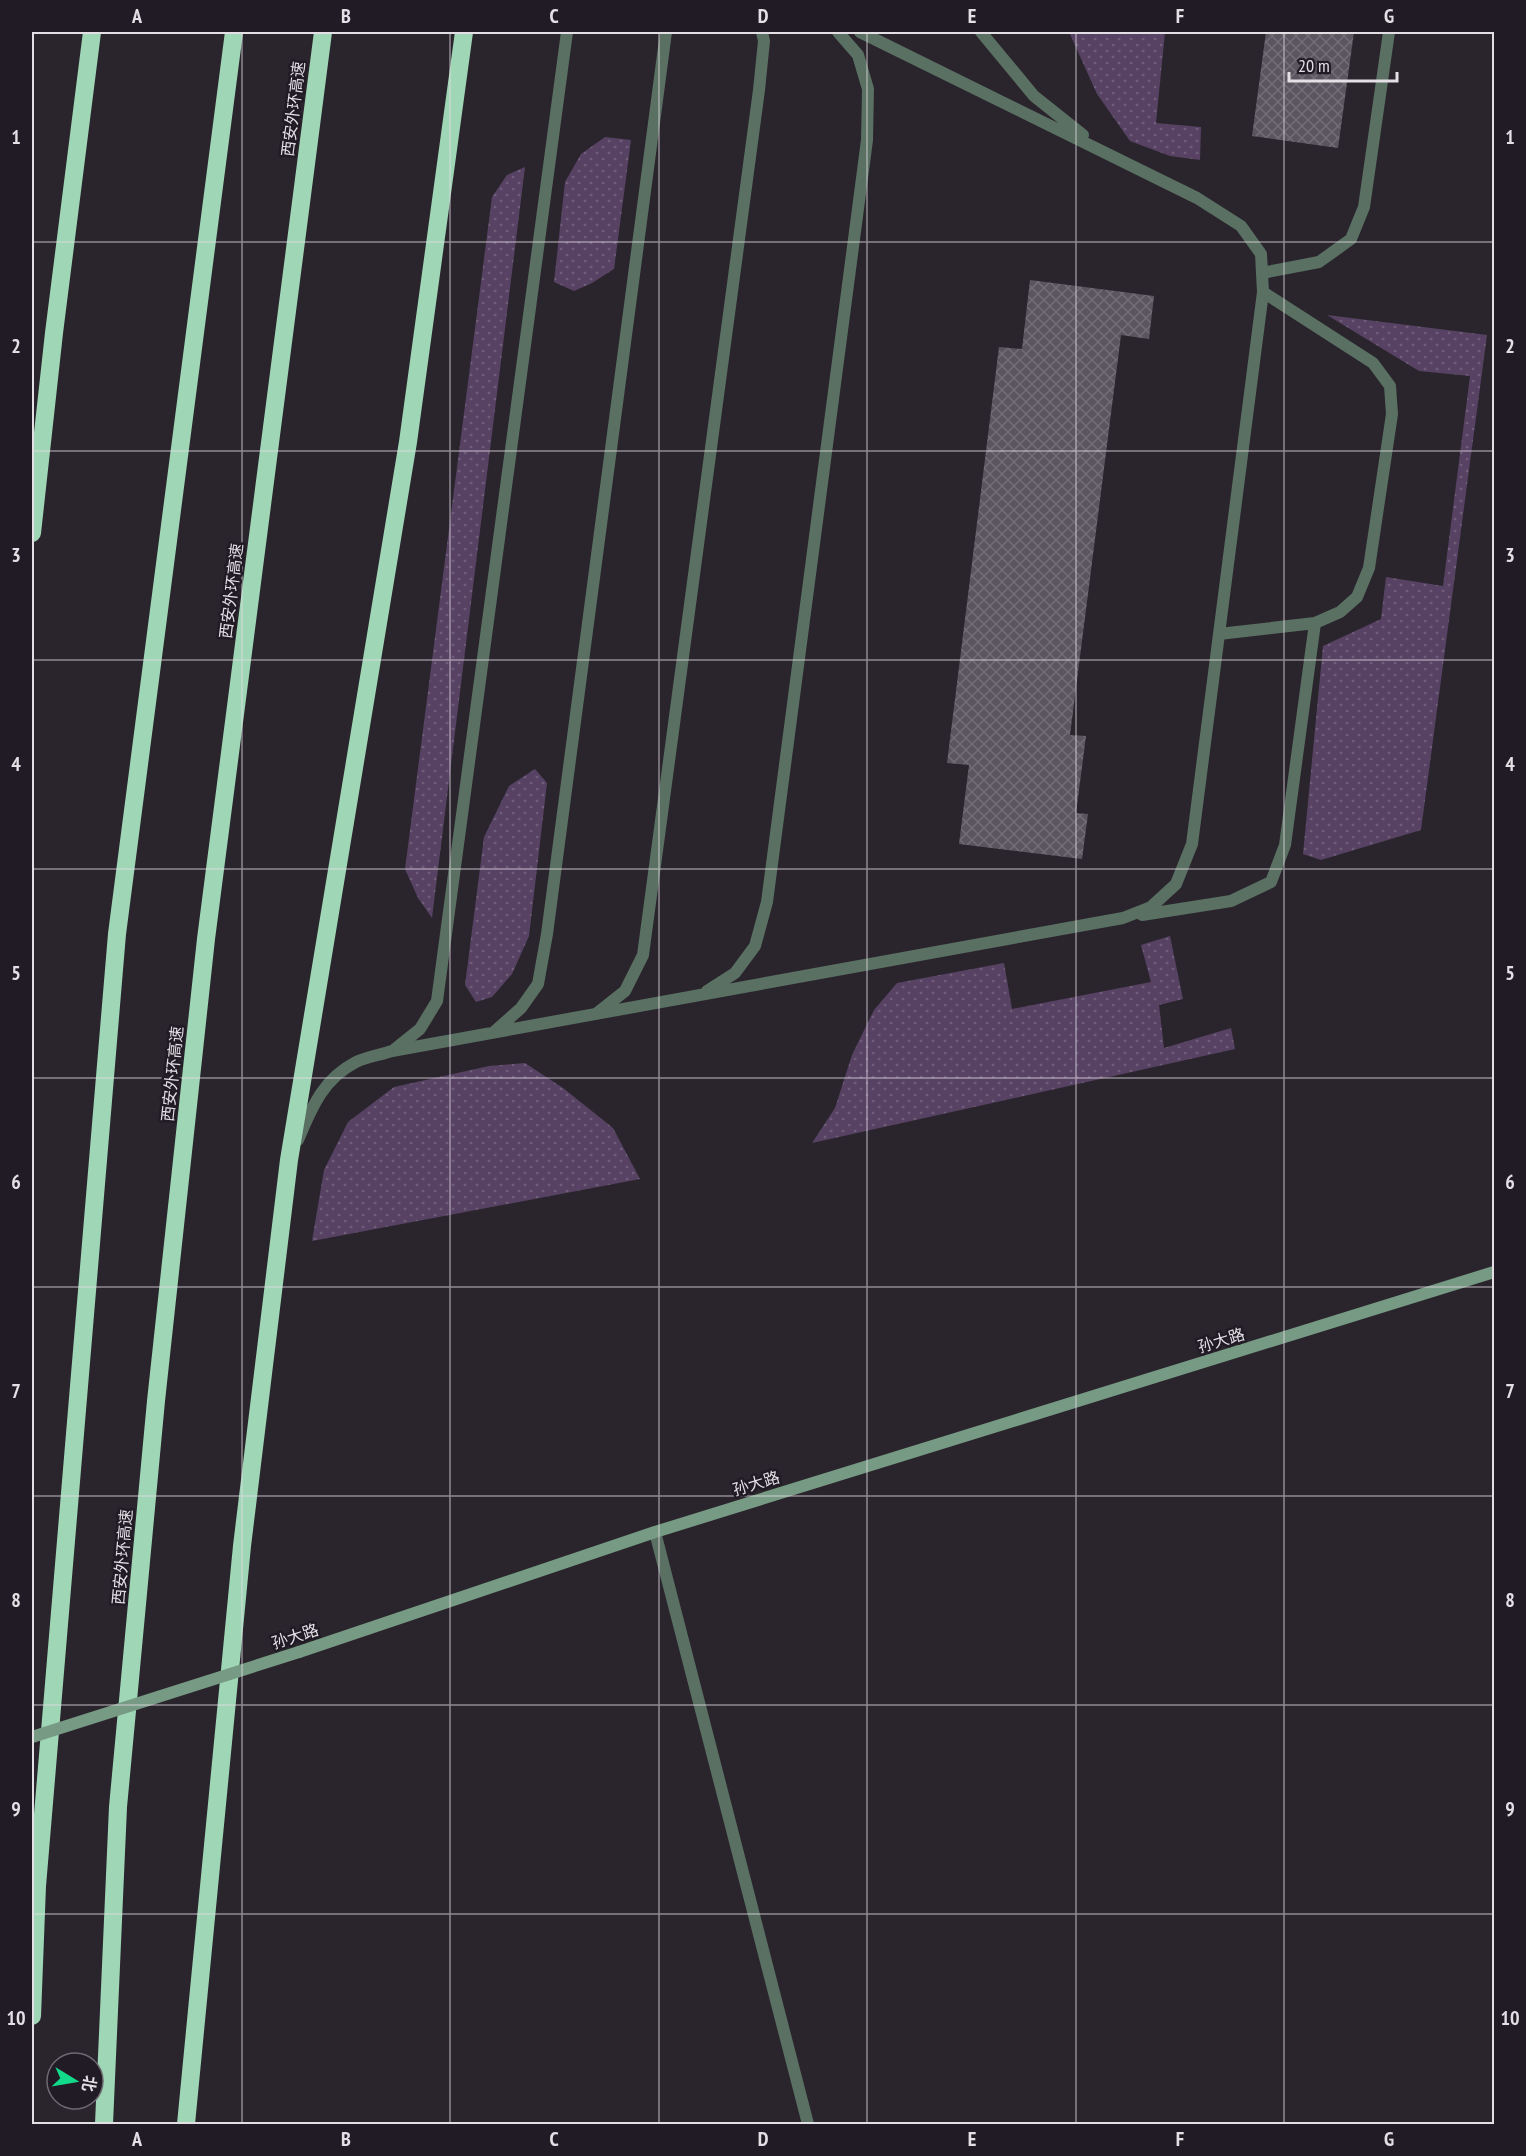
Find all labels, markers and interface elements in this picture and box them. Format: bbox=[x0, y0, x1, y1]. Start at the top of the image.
text: A bbox=[131, 3, 143, 29]
text: B bbox=[341, 3, 351, 29]
text: C bbox=[549, 3, 559, 29]
text: D bbox=[758, 3, 769, 29]
text: E bbox=[968, 3, 976, 29]
text: F bbox=[1176, 3, 1184, 29]
text: G bbox=[1384, 3, 1394, 29]
scale bar bbox=[1289, 45, 1397, 83]
text: 20 m bbox=[1298, 54, 1330, 77]
street label: 西安外环高速 bbox=[277, 60, 309, 158]
text: 1 bbox=[11, 124, 21, 150]
text: 1 bbox=[1505, 124, 1515, 150]
text: 2 bbox=[11, 333, 21, 359]
text: 2 bbox=[1505, 333, 1515, 359]
text: 3 bbox=[11, 542, 21, 568]
street label: 西安外环高速 bbox=[215, 542, 247, 640]
text: 3 bbox=[1505, 542, 1515, 568]
text: 4 bbox=[11, 751, 21, 777]
text: 4 bbox=[1505, 751, 1515, 777]
text: 5 bbox=[11, 960, 21, 986]
text: 5 bbox=[1505, 960, 1515, 986]
street label: 西安外环高速 bbox=[157, 1025, 187, 1123]
text: 6 bbox=[11, 1169, 21, 1195]
text: 6 bbox=[1505, 1169, 1515, 1195]
street label: 孙大路 bbox=[1195, 1323, 1247, 1357]
text: 7 bbox=[11, 1378, 21, 1404]
text: 7 bbox=[1505, 1378, 1515, 1404]
street label: 孙大路 bbox=[730, 1466, 782, 1500]
street label: 西安外环高速 bbox=[108, 1508, 136, 1606]
text: 8 bbox=[11, 1587, 21, 1613]
text: 8 bbox=[1505, 1587, 1515, 1613]
street label: 孙大路 bbox=[269, 1619, 321, 1653]
text: 9 bbox=[11, 1796, 21, 1822]
text: 9 bbox=[1505, 1796, 1515, 1822]
text: 10 bbox=[6, 2005, 26, 2031]
text: 10 bbox=[1500, 2005, 1520, 2031]
north arrow bbox=[45, 2051, 105, 2111]
text: 北 bbox=[78, 2074, 101, 2094]
text: A bbox=[131, 2126, 143, 2152]
text: B bbox=[341, 2126, 351, 2152]
text: C bbox=[549, 2126, 559, 2152]
text: D bbox=[758, 2126, 769, 2152]
text: E bbox=[968, 2126, 976, 2152]
text: F bbox=[1176, 2126, 1184, 2152]
text: G bbox=[1384, 2126, 1394, 2152]

